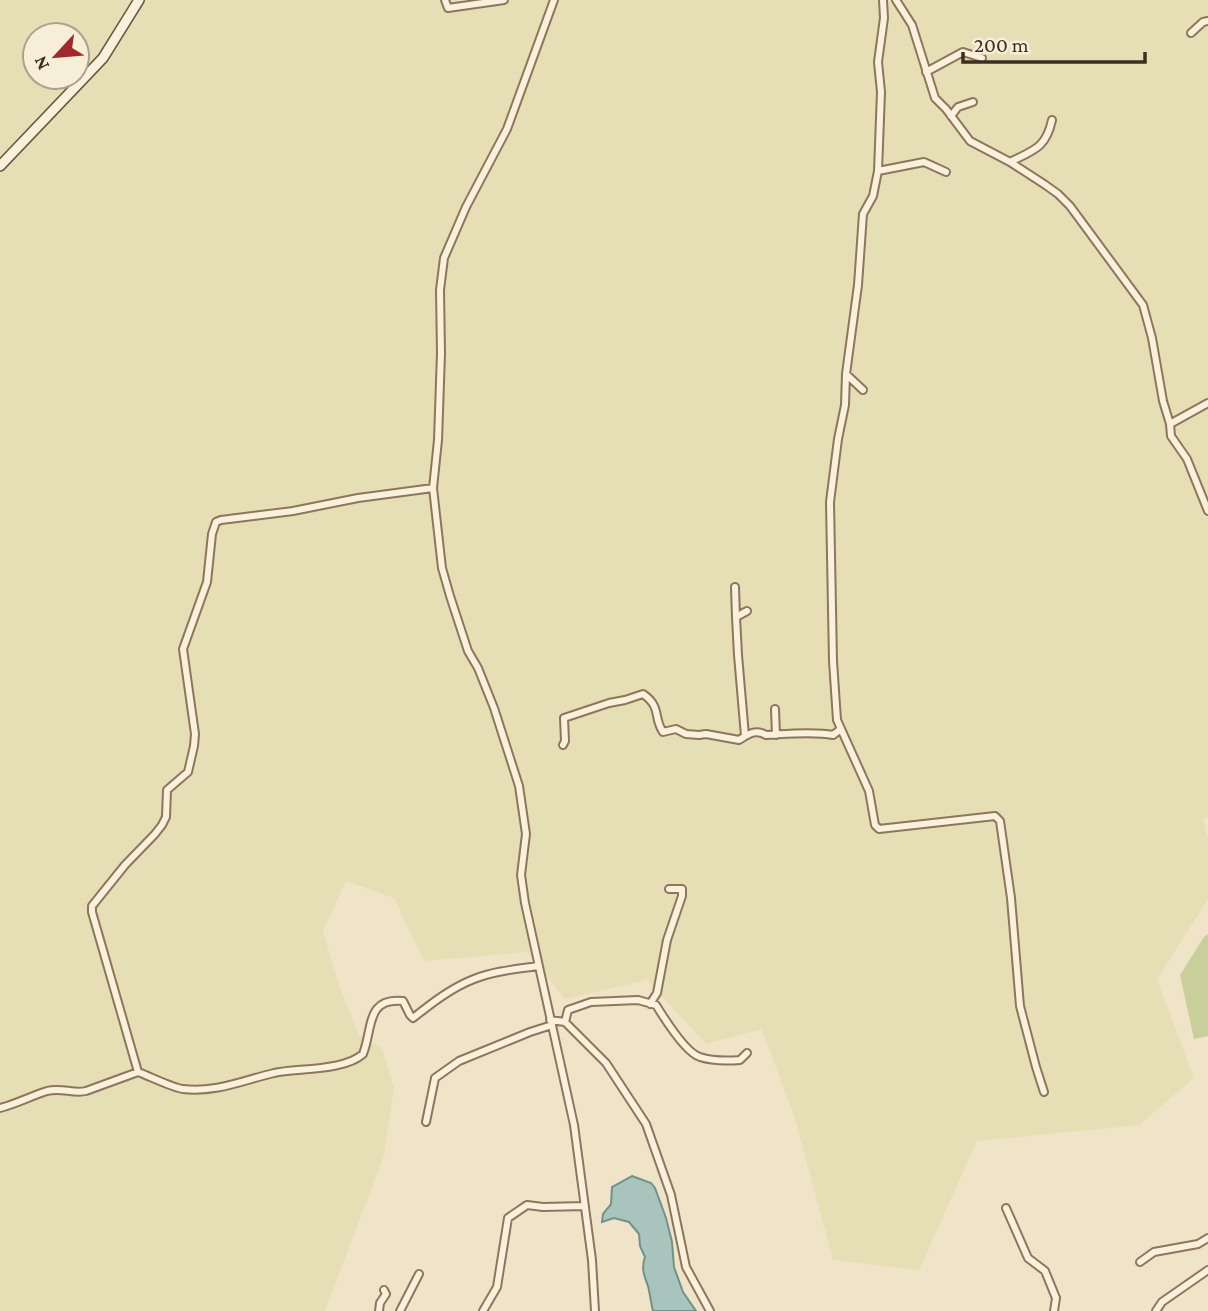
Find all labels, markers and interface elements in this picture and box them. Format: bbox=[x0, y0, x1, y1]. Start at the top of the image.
north arrow bbox=[21, 21, 91, 91]
scale bar bbox=[963, 21, 1145, 65]
text: 200 m bbox=[974, 33, 1029, 57]
text: N bbox=[29, 53, 53, 74]

